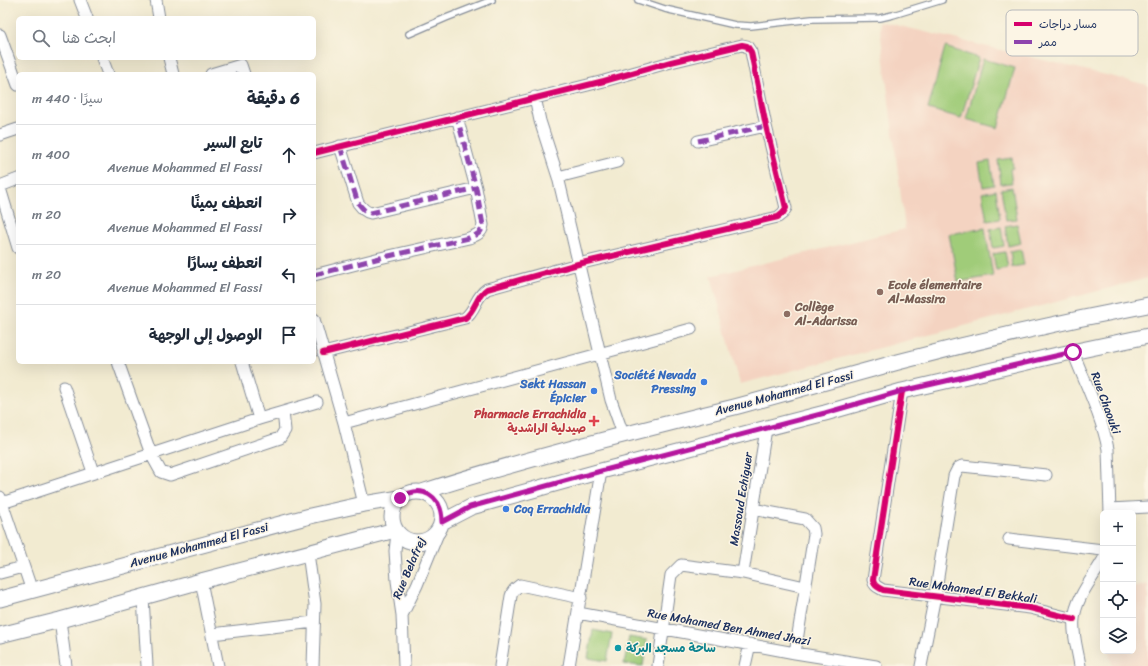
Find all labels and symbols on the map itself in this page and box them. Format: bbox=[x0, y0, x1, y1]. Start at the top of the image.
legend bbox=[1006, 10, 1138, 56]
text: مسار دراجات bbox=[1039, 15, 1097, 34]
text: ممر bbox=[1038, 33, 1057, 52]
place label: Ecole élementaire Al-Massira bbox=[887, 274, 983, 310]
marker: Ecole élementaire Al-Massira bbox=[875, 287, 885, 297]
place label: Collège Al-Adarissa bbox=[794, 296, 858, 332]
marker: Collège Al-Adarissa bbox=[782, 309, 792, 319]
route start bbox=[1064, 343, 1082, 361]
place label: Société Nevada Pressing bbox=[613, 364, 697, 400]
street label: Avenue Mohammed El Fassi bbox=[711, 364, 856, 422]
street label: Rue Chaouki bbox=[1085, 369, 1128, 438]
place label: Sekt Hassan Épicier bbox=[519, 373, 587, 409]
marker: Société Nevada Pressing bbox=[699, 377, 709, 387]
marker: Sekt Hassan Épicier bbox=[589, 386, 599, 396]
place label: Pharmacie Errachidia صيدلية الراشدية bbox=[474, 403, 587, 439]
marker: Pharmacie Errachidia صيدلية الراشدية bbox=[589, 416, 599, 426]
street label: Massoud Echiguer bbox=[723, 450, 759, 547]
route end bbox=[391, 489, 409, 507]
place label: Coq Errachidia bbox=[513, 498, 591, 520]
marker: Coq Errachidia bbox=[501, 504, 511, 514]
street label: Avenue Mohammed El Fassi bbox=[126, 516, 271, 574]
street label: Rue Belafrej bbox=[386, 533, 432, 603]
street label: Rue Mohamed El Bekkali bbox=[908, 570, 1039, 610]
street label: Rue Mohamed Ben Ahmed Jhazi bbox=[646, 602, 813, 652]
place label: ساحة مسجد البركة bbox=[626, 637, 716, 659]
marker: ساحة مسجد البركة bbox=[613, 643, 623, 653]

